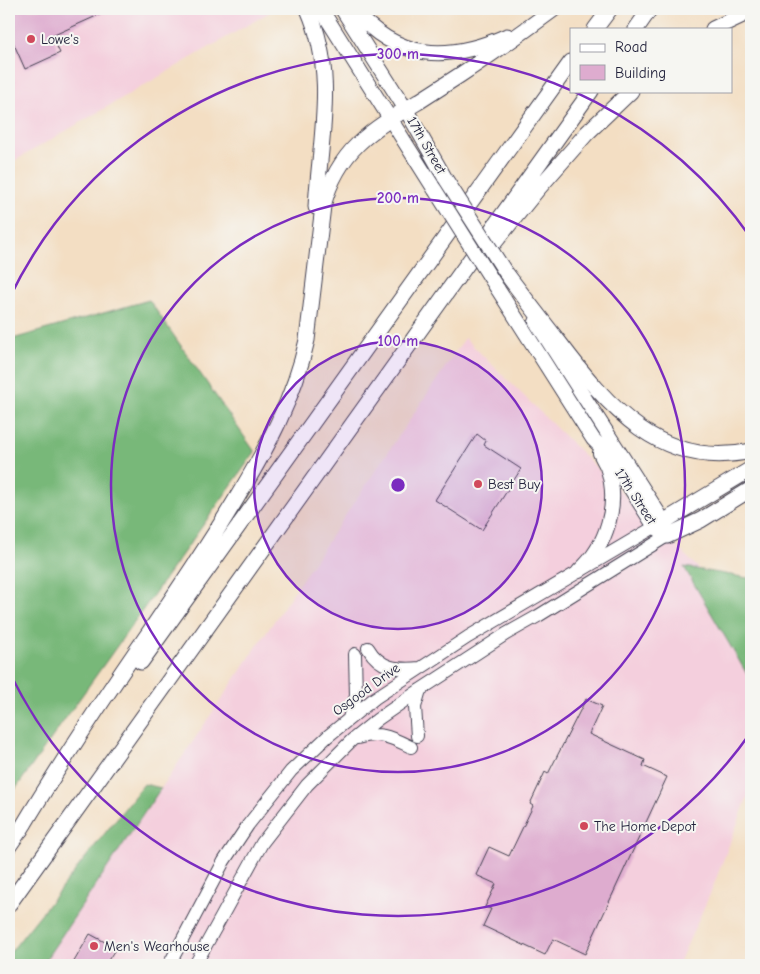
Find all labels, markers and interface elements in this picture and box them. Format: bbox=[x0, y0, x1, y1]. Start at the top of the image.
legend bbox=[570, 28, 732, 92]
place label: Lowe's bbox=[41, 31, 79, 48]
marker: Lowe's bbox=[25, 33, 37, 45]
text: Road bbox=[615, 38, 647, 56]
text: 300 m bbox=[377, 45, 419, 63]
text: Building bbox=[615, 64, 666, 82]
street label: 17th Street bbox=[403, 114, 450, 178]
text: 200 m bbox=[377, 189, 419, 207]
text: 100 m bbox=[378, 332, 418, 350]
street label: 17th Street bbox=[611, 465, 661, 528]
centre of rings bbox=[389, 476, 407, 494]
place label: Best Buy bbox=[488, 476, 541, 493]
marker: Best Buy bbox=[472, 478, 484, 490]
street label: Osgood Drive bbox=[329, 659, 403, 720]
place label: The Home Depot bbox=[594, 818, 697, 835]
marker: The Home Depot bbox=[578, 820, 590, 832]
place label: Men's Wearhouse bbox=[104, 938, 210, 955]
marker: Men's Wearhouse bbox=[88, 940, 100, 952]

